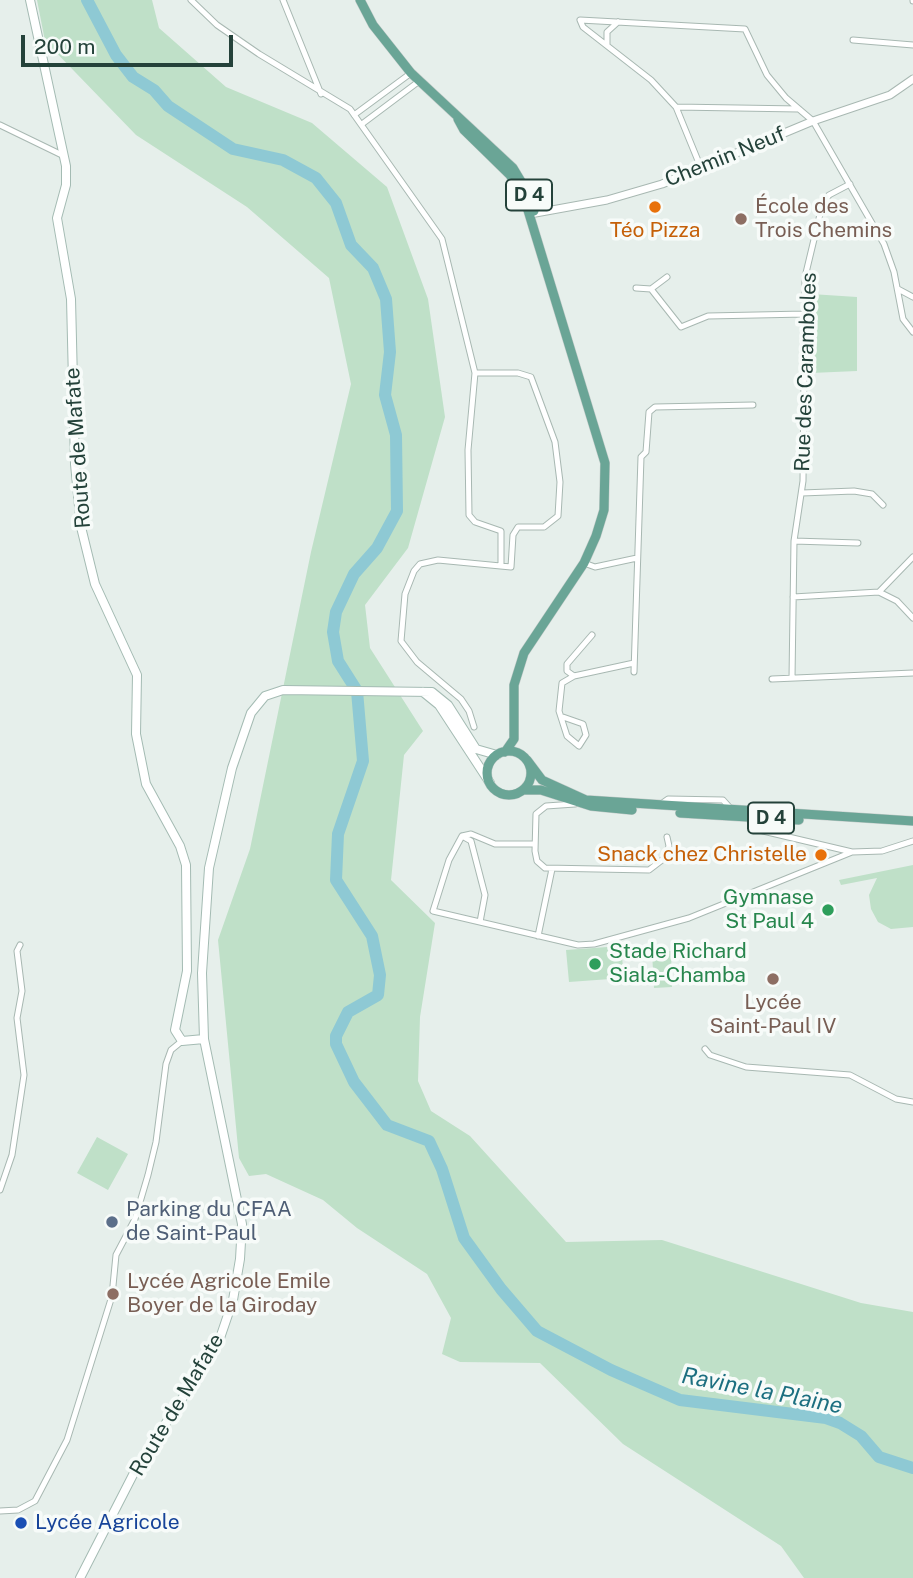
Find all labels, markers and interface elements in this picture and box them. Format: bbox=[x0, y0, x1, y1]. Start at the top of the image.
scale bar bbox=[24, 21, 236, 65]
text: 200 m bbox=[34, 34, 95, 59]
street label: Chemin Neuf bbox=[661, 121, 789, 193]
road number: D 4 bbox=[506, 180, 552, 210]
place label: École des Trois Chemins bbox=[755, 194, 892, 244]
marker: Téo Pizza bbox=[647, 199, 663, 215]
marker: École des Trois Chemins bbox=[733, 211, 749, 227]
place label: Téo Pizza bbox=[610, 218, 700, 244]
street label: Rue des Caramboles bbox=[790, 272, 822, 472]
street label: Route de Mafate bbox=[60, 367, 96, 529]
road number: D 4 bbox=[748, 803, 794, 834]
place label: Snack chez Christelle bbox=[597, 842, 807, 868]
marker: Snack chez Christelle bbox=[813, 847, 829, 863]
place label: Gymnase St Paul 4 bbox=[723, 885, 814, 935]
marker: Gymnase St Paul 4 bbox=[820, 902, 836, 918]
place label: Stade Richard Siala-Chamba bbox=[609, 939, 747, 989]
marker: Stade Richard Siala-Chamba bbox=[587, 956, 603, 972]
marker: Lycée Saint-Paul IV bbox=[765, 971, 781, 987]
place label: Lycée Saint-Paul IV bbox=[710, 990, 836, 1040]
place label: Parking du CFAA de Saint-Paul bbox=[126, 1197, 292, 1247]
marker: Parking du CFAA de Saint-Paul bbox=[104, 1214, 120, 1230]
place label: Lycée Agricole Emile Boyer de la Giroday bbox=[127, 1269, 331, 1319]
marker: Lycée Agricole Emile Boyer de la Giroday bbox=[105, 1286, 121, 1302]
street label: Route de Mafate bbox=[125, 1329, 229, 1481]
water label: Ravine la Plaine bbox=[679, 1362, 845, 1420]
place label: Lycée Agricole bbox=[35, 1510, 180, 1536]
marker: Lycée Agricole bbox=[13, 1515, 29, 1531]

